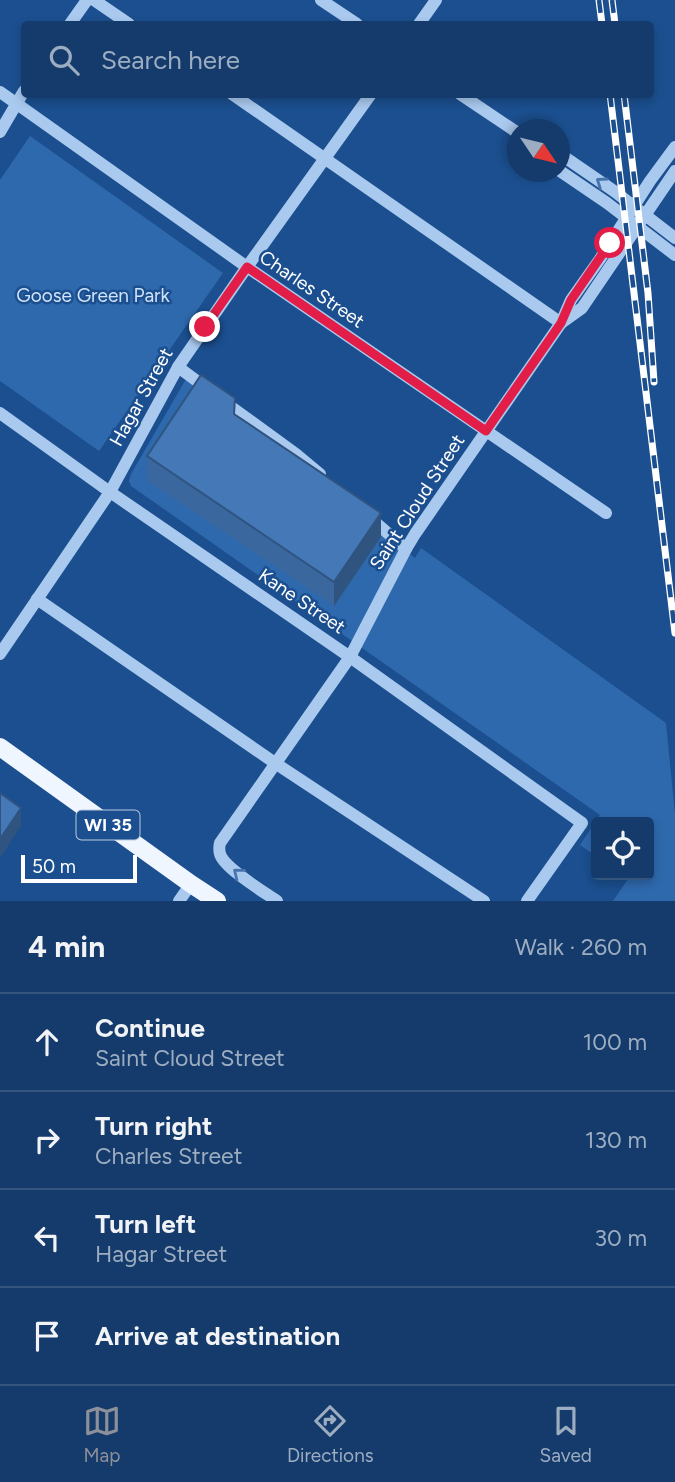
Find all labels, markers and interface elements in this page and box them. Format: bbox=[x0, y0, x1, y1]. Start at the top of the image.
search box bbox=[21, 21, 654, 98]
icon: search bbox=[45, 41, 83, 79]
text: Search here bbox=[101, 44, 240, 76]
north arrow bbox=[507, 119, 570, 182]
one-way arrow bbox=[596, 178, 609, 190]
route start bbox=[594, 227, 625, 258]
street label: Charles Street bbox=[255, 245, 369, 333]
park label: Goose Green Park bbox=[16, 284, 171, 307]
route end bbox=[189, 311, 220, 342]
street label: Hagar Street bbox=[104, 344, 178, 450]
street label: Saint Cloud Street bbox=[365, 430, 469, 574]
street label: Kane Street bbox=[254, 564, 350, 638]
road number: WI 35 bbox=[76, 810, 140, 840]
map controls bbox=[591, 817, 654, 880]
button: locate bbox=[591, 817, 654, 880]
scale bar bbox=[21, 852, 136, 884]
text: 50 m bbox=[32, 855, 76, 878]
one-way arrow bbox=[234, 869, 247, 881]
text: 4 min bbox=[28, 928, 105, 965]
text: Walk · 260 m bbox=[515, 933, 647, 961]
text: Continue bbox=[95, 1012, 205, 1044]
icon: ahead bbox=[28, 1023, 66, 1061]
text: 100 m bbox=[583, 1028, 647, 1056]
text: Saint Cloud Street bbox=[95, 1044, 285, 1072]
text: Turn right bbox=[95, 1110, 212, 1142]
icon: right bbox=[28, 1121, 66, 1159]
text: 130 m bbox=[585, 1126, 647, 1154]
text: Charles Street bbox=[95, 1142, 242, 1170]
text: Turn left bbox=[95, 1208, 196, 1240]
icon: left bbox=[28, 1219, 66, 1257]
text: 30 m bbox=[594, 1224, 647, 1252]
text: Hagar Street bbox=[95, 1240, 227, 1268]
icon: arrive bbox=[28, 1317, 66, 1355]
text: Arrive at destination bbox=[95, 1320, 340, 1352]
tab: Map bbox=[83, 1402, 121, 1467]
tab: Directions bbox=[287, 1402, 374, 1467]
tab: Saved bbox=[540, 1402, 592, 1467]

